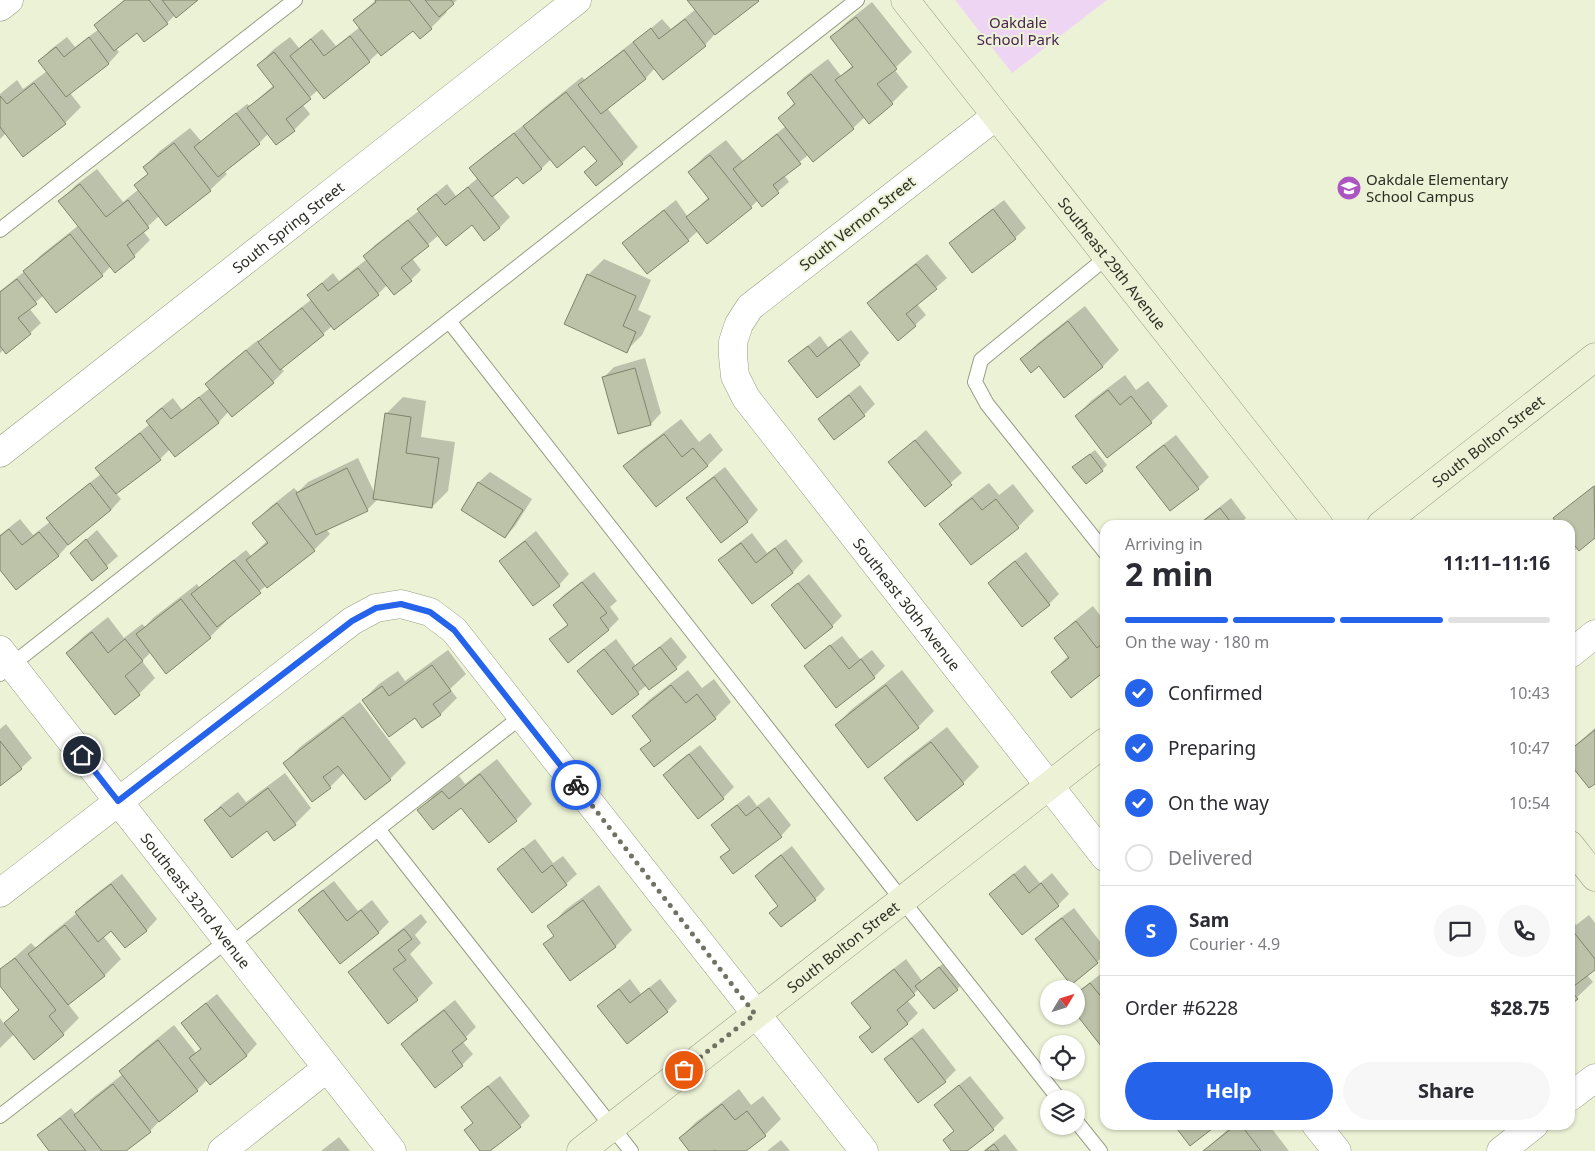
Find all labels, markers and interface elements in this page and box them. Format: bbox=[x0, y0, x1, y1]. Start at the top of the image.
park label: Oakdale School Park bbox=[977, 12, 1059, 49]
place label: Oakdale Elementary School Campus bbox=[1366, 169, 1508, 206]
street label: South Vernon Street bbox=[795, 171, 920, 275]
school or university icon: Oakdale Elementary School Campus bbox=[1336, 175, 1362, 201]
street label: South Spring Street bbox=[228, 176, 348, 277]
street label: Southeast 29th Avenue bbox=[1054, 193, 1171, 333]
street label: South Bolton Street bbox=[1428, 390, 1549, 491]
text: Arriving in bbox=[1125, 533, 1203, 555]
street label: Southeast 30th Avenue bbox=[849, 534, 965, 675]
text: 11:11–11:16 bbox=[1443, 550, 1550, 576]
text: 2 min bbox=[1125, 552, 1213, 595]
text: On the way · 180 m bbox=[1125, 631, 1269, 653]
icon: check bbox=[1125, 679, 1153, 707]
text: Confirmed bbox=[1168, 680, 1263, 706]
text: 10:43 bbox=[1509, 682, 1550, 704]
pin bbox=[61, 734, 103, 776]
icon: check bbox=[1125, 734, 1153, 762]
text: Preparing bbox=[1168, 735, 1256, 761]
text: 10:47 bbox=[1509, 737, 1550, 759]
icon: home bbox=[68, 741, 96, 769]
courier bbox=[551, 760, 601, 810]
icon: bike bbox=[562, 771, 590, 799]
icon: check bbox=[1125, 789, 1153, 817]
text: On the way bbox=[1168, 790, 1269, 816]
text: 10:54 bbox=[1509, 792, 1550, 814]
street label: Southeast 32nd Avenue bbox=[137, 829, 255, 972]
text: Delivered bbox=[1168, 845, 1253, 871]
street label: South Bolton Street bbox=[782, 896, 904, 997]
button: chat bbox=[1434, 905, 1486, 957]
button: phone bbox=[1498, 905, 1550, 957]
text: Sam bbox=[1189, 907, 1229, 933]
text: S bbox=[1146, 918, 1156, 944]
text: Courier · 4.9 bbox=[1189, 933, 1280, 955]
north arrow bbox=[1040, 980, 1085, 1025]
map controls bbox=[1040, 980, 1085, 1135]
text: Order #6228 bbox=[1125, 995, 1238, 1021]
text: $28.75 bbox=[1490, 995, 1550, 1021]
button: locate bbox=[1040, 1035, 1085, 1080]
pin bbox=[663, 1049, 705, 1091]
icon: bag bbox=[670, 1056, 698, 1084]
button: Help bbox=[1125, 1062, 1333, 1120]
button: Share bbox=[1343, 1062, 1550, 1120]
button: layers bbox=[1040, 1090, 1085, 1135]

